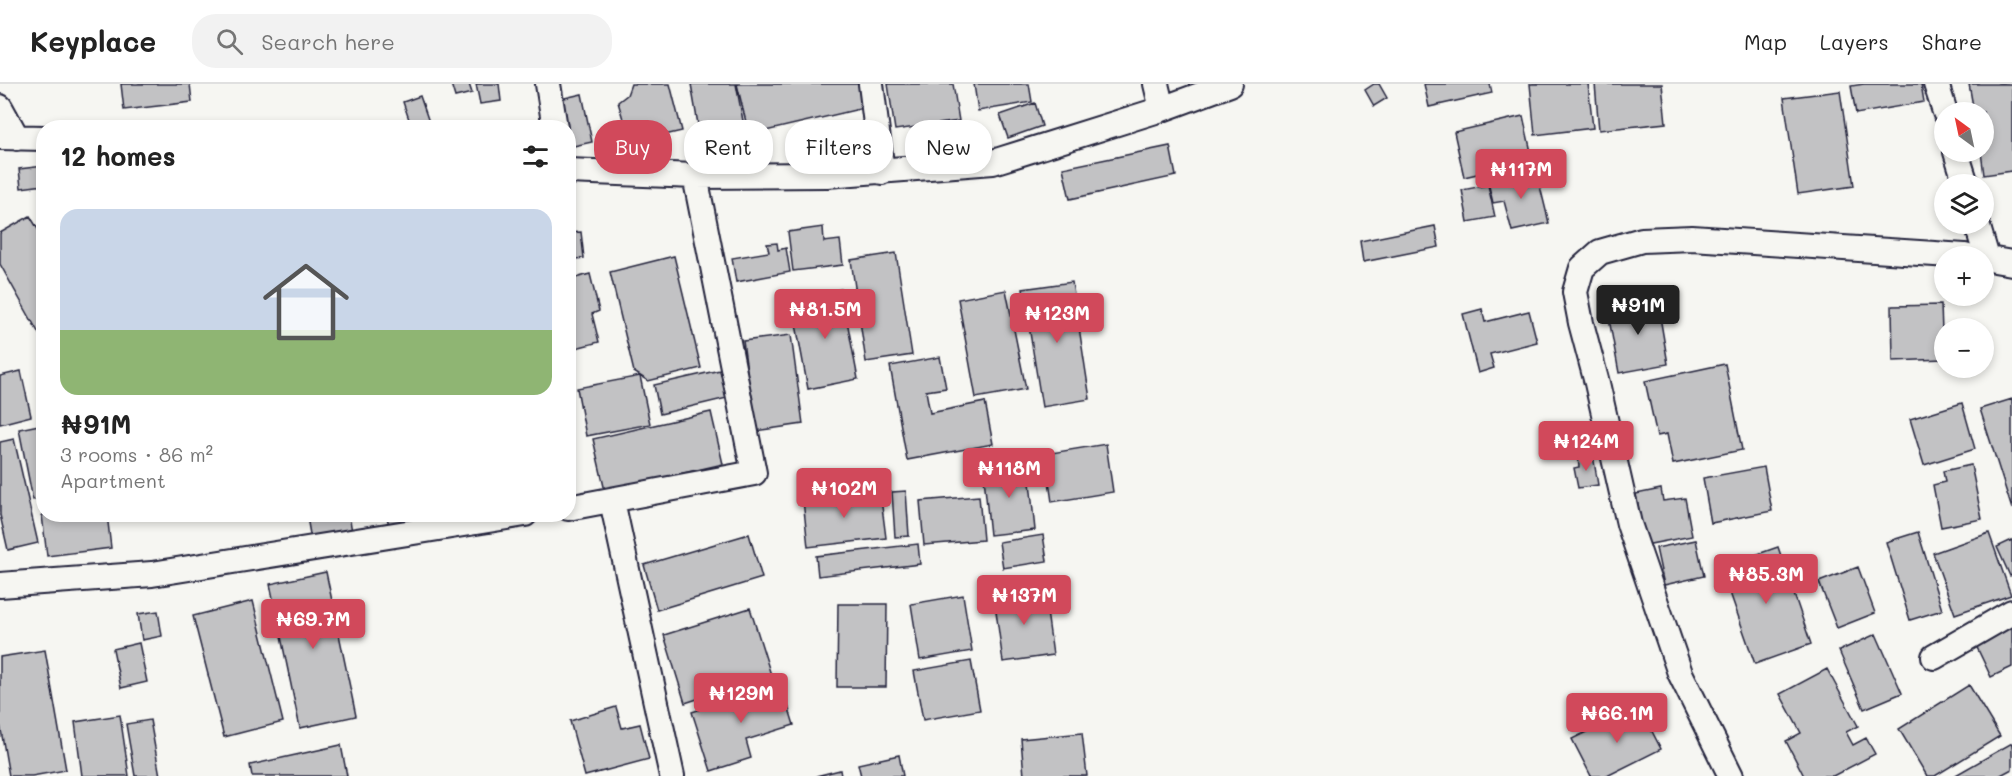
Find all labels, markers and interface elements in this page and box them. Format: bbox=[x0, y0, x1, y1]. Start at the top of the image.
search box bbox=[192, 14, 612, 68]
text: Keyplace bbox=[30, 23, 156, 59]
icon: search bbox=[213, 25, 246, 58]
text: Search here bbox=[261, 27, 395, 56]
text: Map bbox=[1744, 28, 1787, 55]
text: Layers bbox=[1820, 28, 1889, 55]
text: Share bbox=[1922, 28, 1982, 55]
north arrow bbox=[1934, 102, 1994, 162]
map controls bbox=[1934, 102, 1994, 378]
chip: Buy bbox=[594, 120, 672, 174]
chip: Rent bbox=[684, 120, 773, 174]
chip: Filters bbox=[785, 120, 893, 174]
chip: New bbox=[905, 120, 992, 174]
text: 12 homes bbox=[60, 139, 176, 173]
icon: filters bbox=[519, 140, 552, 173]
pin: ₦117M bbox=[1479, 149, 1563, 200]
text: ₦117M bbox=[1489, 155, 1553, 181]
button: layers bbox=[1934, 174, 1994, 234]
button: + bbox=[1934, 246, 1994, 306]
icon: home bbox=[252, 248, 360, 356]
pin: ₦91M bbox=[1602, 285, 1674, 336]
pin: ₦81.5M bbox=[776, 289, 874, 340]
text: ₦91M bbox=[1610, 291, 1666, 317]
pin: ₦123M bbox=[1015, 293, 1099, 344]
text: ₦81.5M bbox=[788, 295, 862, 321]
text: ₦123M bbox=[1024, 299, 1090, 325]
button: − bbox=[1934, 318, 1994, 378]
text: ₦91M bbox=[60, 407, 132, 441]
pin: ₦124M bbox=[1544, 421, 1628, 472]
text: ₦124M bbox=[1553, 427, 1619, 453]
text: 3 rooms · 86 m² bbox=[60, 441, 213, 467]
pin: ₦118M bbox=[967, 448, 1051, 499]
text: ₦118M bbox=[977, 454, 1041, 480]
text: Apartment bbox=[60, 467, 166, 493]
pin: ₦102M bbox=[802, 468, 886, 519]
text: ₦102M bbox=[810, 474, 878, 500]
pin: ₦85.3M bbox=[1717, 554, 1815, 605]
text: ₦85.3M bbox=[1728, 560, 1804, 586]
pin: ₦137M bbox=[982, 575, 1066, 626]
text: ₦137M bbox=[991, 581, 1057, 607]
pin: ₦69.7M bbox=[264, 599, 362, 650]
text: ₦69.7M bbox=[275, 605, 351, 631]
pin: ₦129M bbox=[699, 673, 783, 724]
text: ₦129M bbox=[708, 679, 774, 705]
pin: ₦66.1M bbox=[1568, 693, 1666, 744]
text: ₦66.1M bbox=[1580, 699, 1654, 725]

